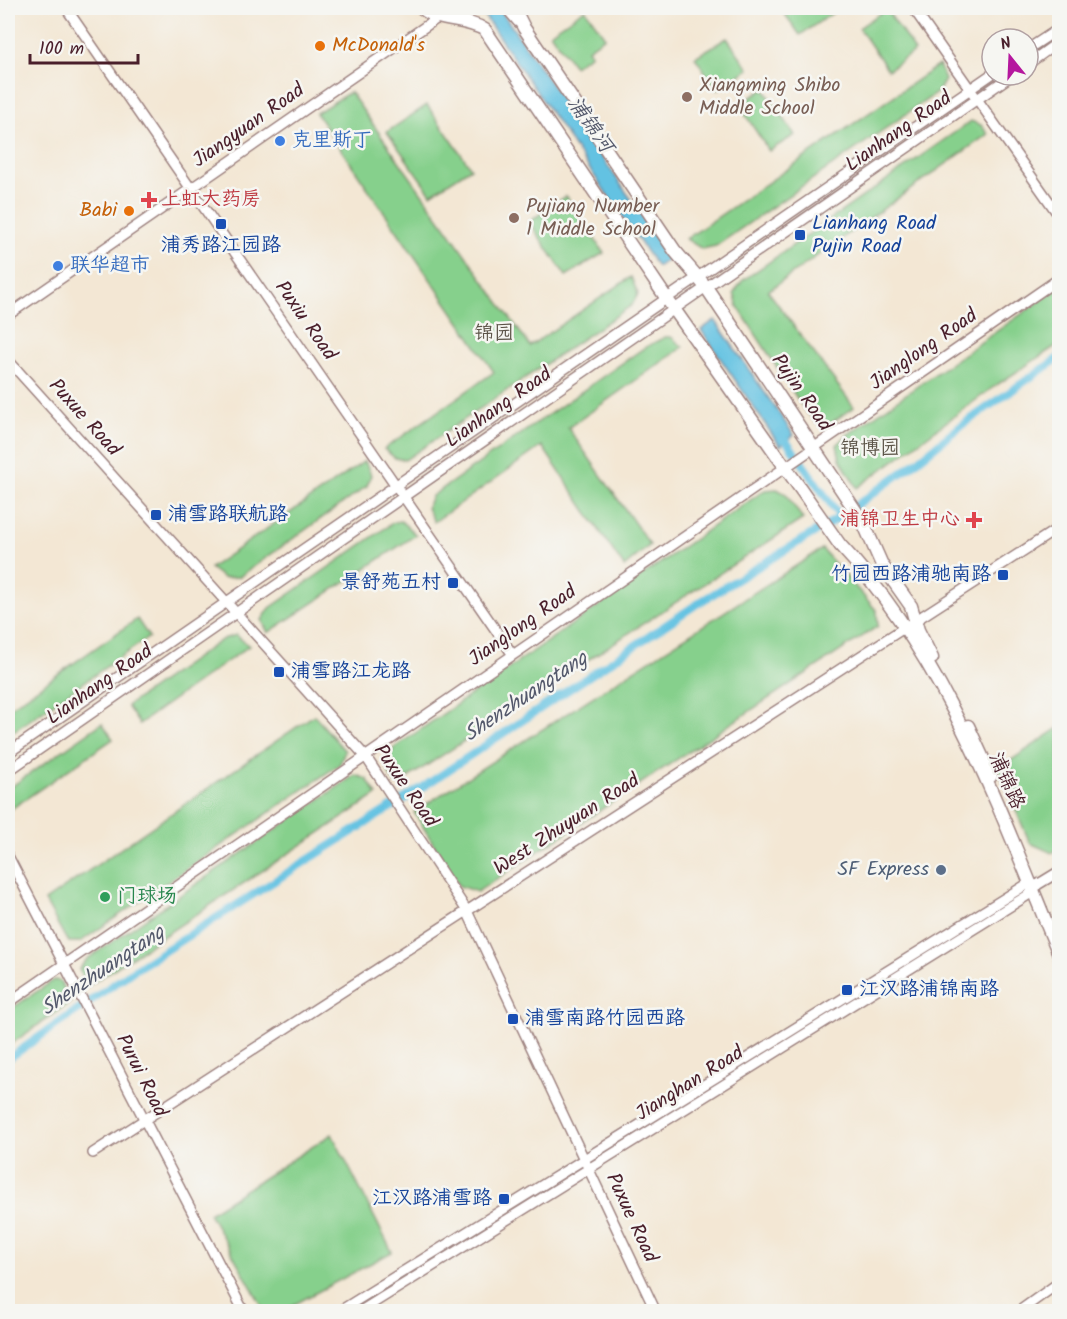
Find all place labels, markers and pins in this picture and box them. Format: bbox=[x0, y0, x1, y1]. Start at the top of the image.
place label: McDonald's bbox=[332, 30, 425, 62]
marker: McDonald's bbox=[313, 39, 327, 53]
place label: Xiangming Shibo Middle School bbox=[699, 70, 840, 125]
marker: Xiangming Shibo Middle School bbox=[680, 90, 694, 104]
place label: 克里斯丁 bbox=[292, 125, 372, 157]
marker: 克里斯丁 bbox=[273, 134, 287, 148]
place label: 上虹大药房 bbox=[161, 184, 261, 216]
place label: Pujiang Number 1 Middle School bbox=[526, 191, 660, 246]
marker: 上虹大药房 bbox=[142, 193, 156, 207]
place label: Babi bbox=[80, 195, 118, 227]
marker: Babi bbox=[122, 204, 136, 218]
place label: Lianhang Road Pujin Road bbox=[812, 208, 937, 263]
marker: Pujiang Number 1 Middle School bbox=[507, 211, 521, 225]
marker: 浦秀路江园路 bbox=[214, 217, 228, 231]
marker: Lianhang Road Pujin Road bbox=[793, 228, 807, 242]
place label: 浦秀路江园路 bbox=[161, 230, 282, 262]
place label: 联华超市 bbox=[70, 250, 150, 282]
marker: 联华超市 bbox=[51, 259, 65, 273]
place label: 浦雪路联航路 bbox=[168, 499, 289, 531]
place label: 浦锦卫生中心 bbox=[840, 504, 960, 536]
marker: 浦雪路联航路 bbox=[149, 508, 163, 522]
marker: 浦锦卫生中心 bbox=[965, 511, 983, 529]
place label: 竹园西路浦驰南路 bbox=[831, 559, 992, 591]
place label: 景舒苑五村 bbox=[341, 567, 441, 599]
marker: 竹园西路浦驰南路 bbox=[996, 568, 1010, 582]
marker: 景舒苑五村 bbox=[446, 576, 460, 590]
place label: 浦雪路江龙路 bbox=[291, 656, 412, 688]
marker: 浦雪路江龙路 bbox=[272, 665, 286, 679]
place label: SF Express bbox=[837, 854, 929, 886]
marker: SF Express bbox=[934, 863, 948, 877]
place label: 门球场 bbox=[117, 881, 177, 913]
marker: 门球场 bbox=[98, 890, 112, 904]
place label: 江汉路浦锦南路 bbox=[859, 974, 1000, 1006]
marker: 江汉路浦锦南路 bbox=[840, 983, 854, 997]
place label: 浦雪南路竹园西路 bbox=[525, 1003, 686, 1035]
marker: 浦雪南路竹园西路 bbox=[506, 1012, 520, 1026]
place label: 江汉路浦雪路 bbox=[372, 1183, 493, 1215]
marker: 江汉路浦雪路 bbox=[497, 1192, 511, 1206]

